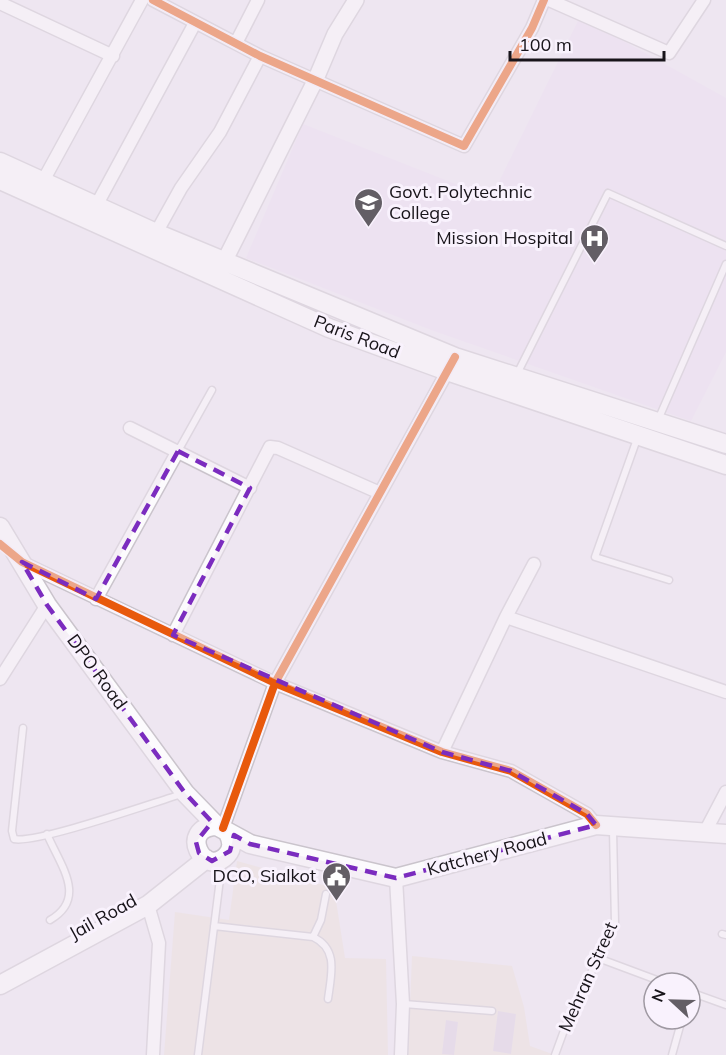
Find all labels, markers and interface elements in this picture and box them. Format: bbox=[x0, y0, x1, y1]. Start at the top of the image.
scale bar bbox=[510, 24, 664, 62]
text: 100 m bbox=[519, 33, 572, 56]
place label: Govt. Polytechnic College bbox=[389, 180, 532, 224]
school or university icon: Govt. Polytechnic College bbox=[352, 186, 384, 228]
hospital icon: Mission Hospital bbox=[578, 222, 610, 264]
place label: Mission Hospital bbox=[436, 226, 573, 249]
street label: Paris Road bbox=[311, 310, 404, 364]
street label: DPO Road bbox=[62, 629, 132, 714]
street label: Katchery Road bbox=[424, 826, 549, 881]
public building icon: DCO, Sialkot bbox=[321, 860, 353, 902]
place label: DCO, Sialkot bbox=[212, 864, 316, 887]
street label: Jail Road bbox=[65, 889, 141, 945]
street label: Mehran Street bbox=[553, 918, 622, 1035]
north arrow bbox=[642, 971, 702, 1031]
text: N bbox=[647, 986, 670, 1005]

